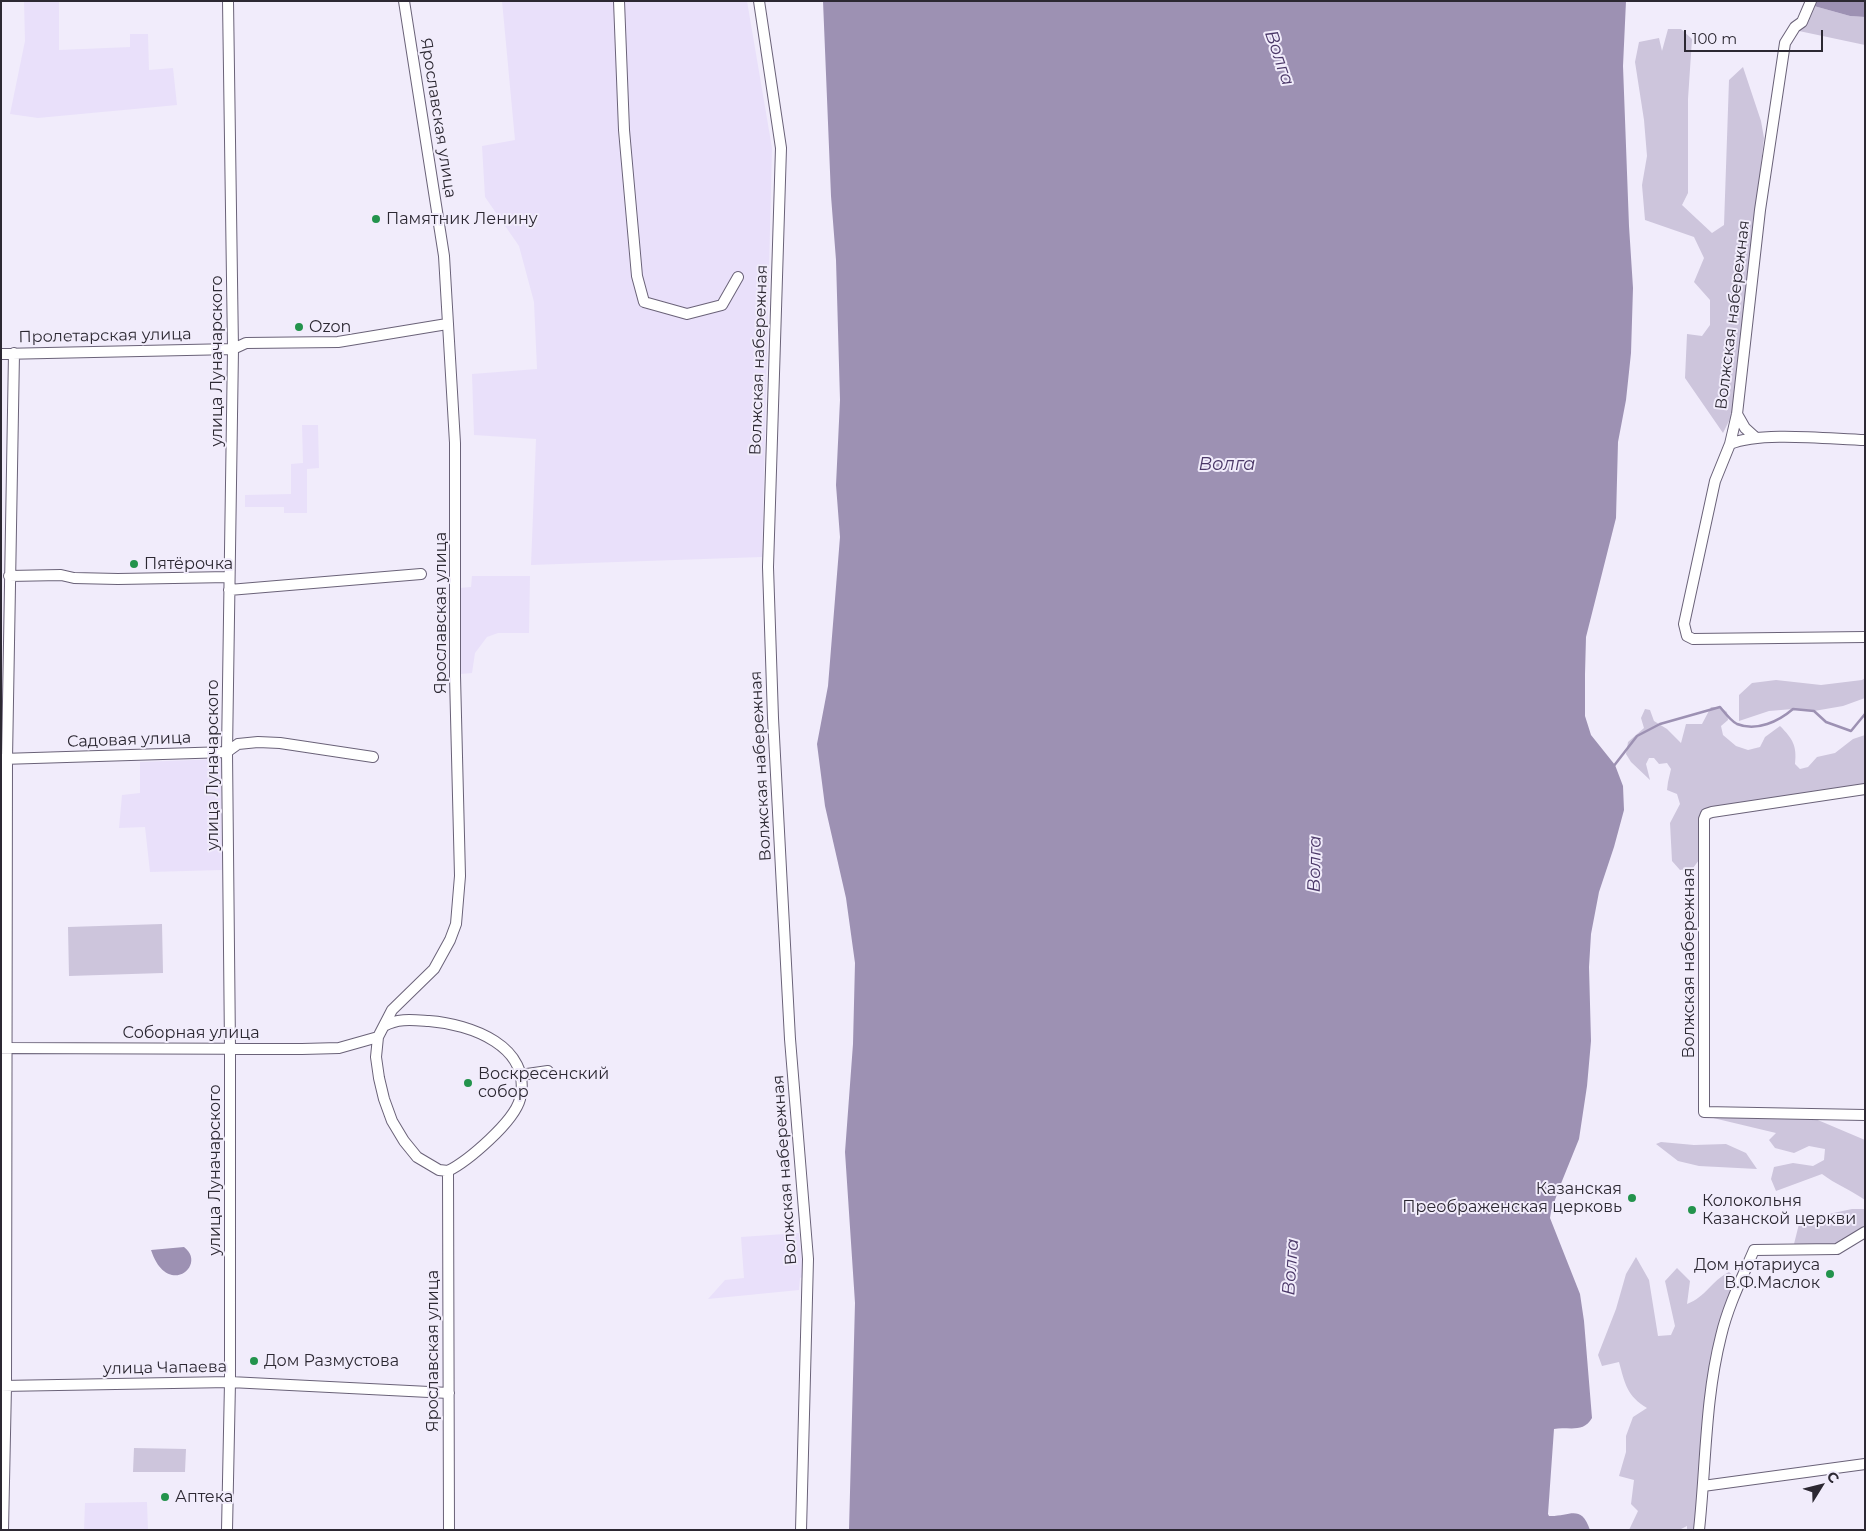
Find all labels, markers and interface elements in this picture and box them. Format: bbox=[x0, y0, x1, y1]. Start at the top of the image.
scale bar bbox=[1686, 20, 1825, 52]
water label: Волга bbox=[1260, 28, 1298, 88]
text: 100 m bbox=[1692, 29, 1737, 48]
street label: Ярославская улица bbox=[416, 36, 460, 200]
place label: Памятник Ленину bbox=[386, 209, 538, 229]
marker: Памятник Ленину bbox=[370, 213, 382, 225]
street label: Волжская набережная bbox=[1712, 219, 1754, 411]
street label: Волжская набережная bbox=[746, 264, 772, 456]
street label: улица Луначарского bbox=[207, 275, 227, 447]
place label: Ozon bbox=[309, 317, 351, 337]
marker: Ozon bbox=[293, 321, 305, 333]
street label: Пролетарская улица bbox=[18, 325, 192, 347]
water label: Волга bbox=[1199, 454, 1255, 476]
street label: Ярославская улица bbox=[431, 532, 451, 694]
place label: Пятёрочка bbox=[144, 554, 233, 574]
marker: Пятёрочка bbox=[128, 558, 140, 570]
street label: Волжская набережная bbox=[746, 670, 776, 862]
street label: улица Луначарского bbox=[203, 679, 223, 851]
street label: Садовая улица bbox=[67, 728, 191, 752]
water label: Волга bbox=[1304, 835, 1326, 893]
street label: Волжская набережная bbox=[1679, 868, 1699, 1058]
street label: Соборная улица bbox=[123, 1023, 259, 1043]
place label: Воскресенский собор bbox=[478, 1064, 609, 1102]
street label: Волжская набережная bbox=[769, 1074, 801, 1266]
marker: Воскресенский собор bbox=[462, 1077, 474, 1089]
street label: улица Луначарского bbox=[205, 1084, 225, 1256]
place label: Казанская Преображенская церковь bbox=[1402, 1179, 1622, 1217]
place label: Колокольня Казанской церкви bbox=[1702, 1191, 1856, 1229]
marker: Казанская Преображенская церковь bbox=[1626, 1192, 1638, 1204]
marker: Колокольня Казанской церкви bbox=[1686, 1204, 1698, 1216]
water label: Волга bbox=[1278, 1238, 1304, 1296]
place label: Дом нотариуса В.Ф.Маслок bbox=[1694, 1255, 1820, 1293]
marker: Дом нотариуса В.Ф.Маслок bbox=[1824, 1268, 1836, 1280]
street label: Ярославская улица bbox=[423, 1270, 443, 1432]
place label: Дом Размустова bbox=[264, 1351, 399, 1371]
marker: Дом Размустова bbox=[248, 1355, 260, 1367]
street label: улица Чапаева bbox=[103, 1357, 227, 1379]
north arrow bbox=[1796, 1461, 1846, 1511]
text: С bbox=[1823, 1468, 1843, 1487]
place label: Аптека bbox=[175, 1487, 233, 1507]
marker: Аптека bbox=[159, 1491, 171, 1503]

